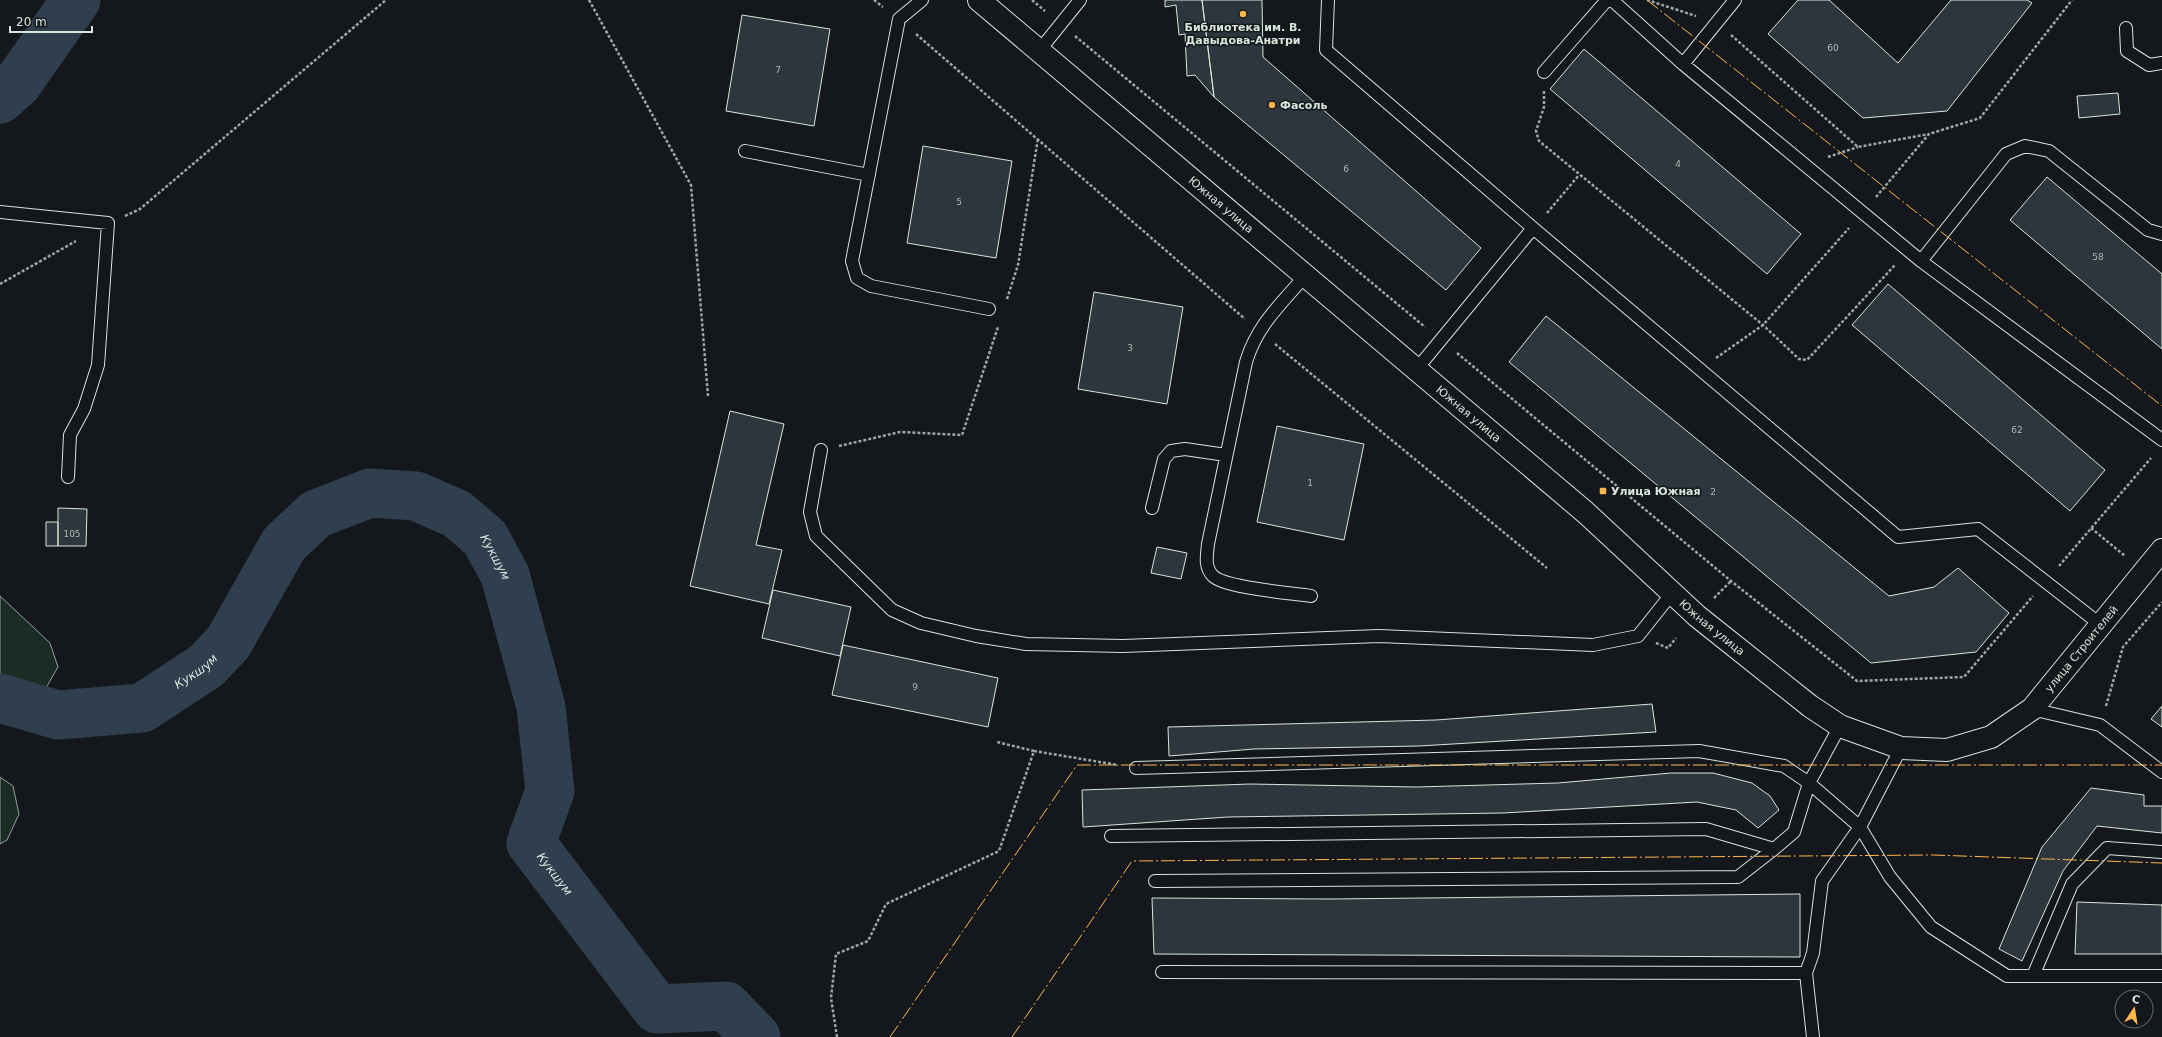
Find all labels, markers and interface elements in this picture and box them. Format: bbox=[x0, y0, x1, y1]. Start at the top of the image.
scale bar bbox=[10, 8, 92, 34]
marker: Библиотека им. В. Давыдова-Анатри bbox=[1238, 9, 1248, 19]
text: 20 m bbox=[16, 15, 47, 29]
place label: Библиотека им. В. Давыдова-Анатри bbox=[1185, 21, 1301, 47]
house number: 60 bbox=[1827, 43, 1839, 53]
house number: 7 bbox=[775, 65, 781, 75]
place label: Фасоль bbox=[1280, 99, 1327, 112]
marker: Фасоль bbox=[1267, 100, 1277, 110]
house number: 4 bbox=[1675, 159, 1681, 169]
house number: 6 bbox=[1343, 164, 1349, 174]
street label: Южная улица bbox=[1186, 174, 1256, 236]
house number: 5 bbox=[956, 197, 962, 207]
house number: 58 bbox=[2092, 252, 2104, 262]
house number: 3 bbox=[1127, 343, 1133, 353]
street label: Южная улица bbox=[1434, 383, 1504, 445]
house number: 62 bbox=[2011, 425, 2023, 435]
house number: 1 bbox=[1307, 478, 1313, 488]
place label: Улица Южная bbox=[1611, 485, 1701, 498]
marker: Улица Южная bbox=[1598, 486, 1608, 496]
house number: 2 bbox=[1710, 487, 1716, 497]
house number: 105 bbox=[63, 529, 81, 539]
water label: Кукшум bbox=[477, 532, 513, 581]
street label: Южная улица bbox=[1677, 597, 1747, 658]
street label: улица Строителей bbox=[2042, 603, 2120, 694]
water label: Кукшум bbox=[172, 651, 221, 692]
house number: 9 bbox=[912, 682, 918, 692]
water label: Кукшум bbox=[534, 850, 575, 898]
north arrow bbox=[2114, 989, 2154, 1029]
text: С bbox=[2131, 993, 2141, 1007]

